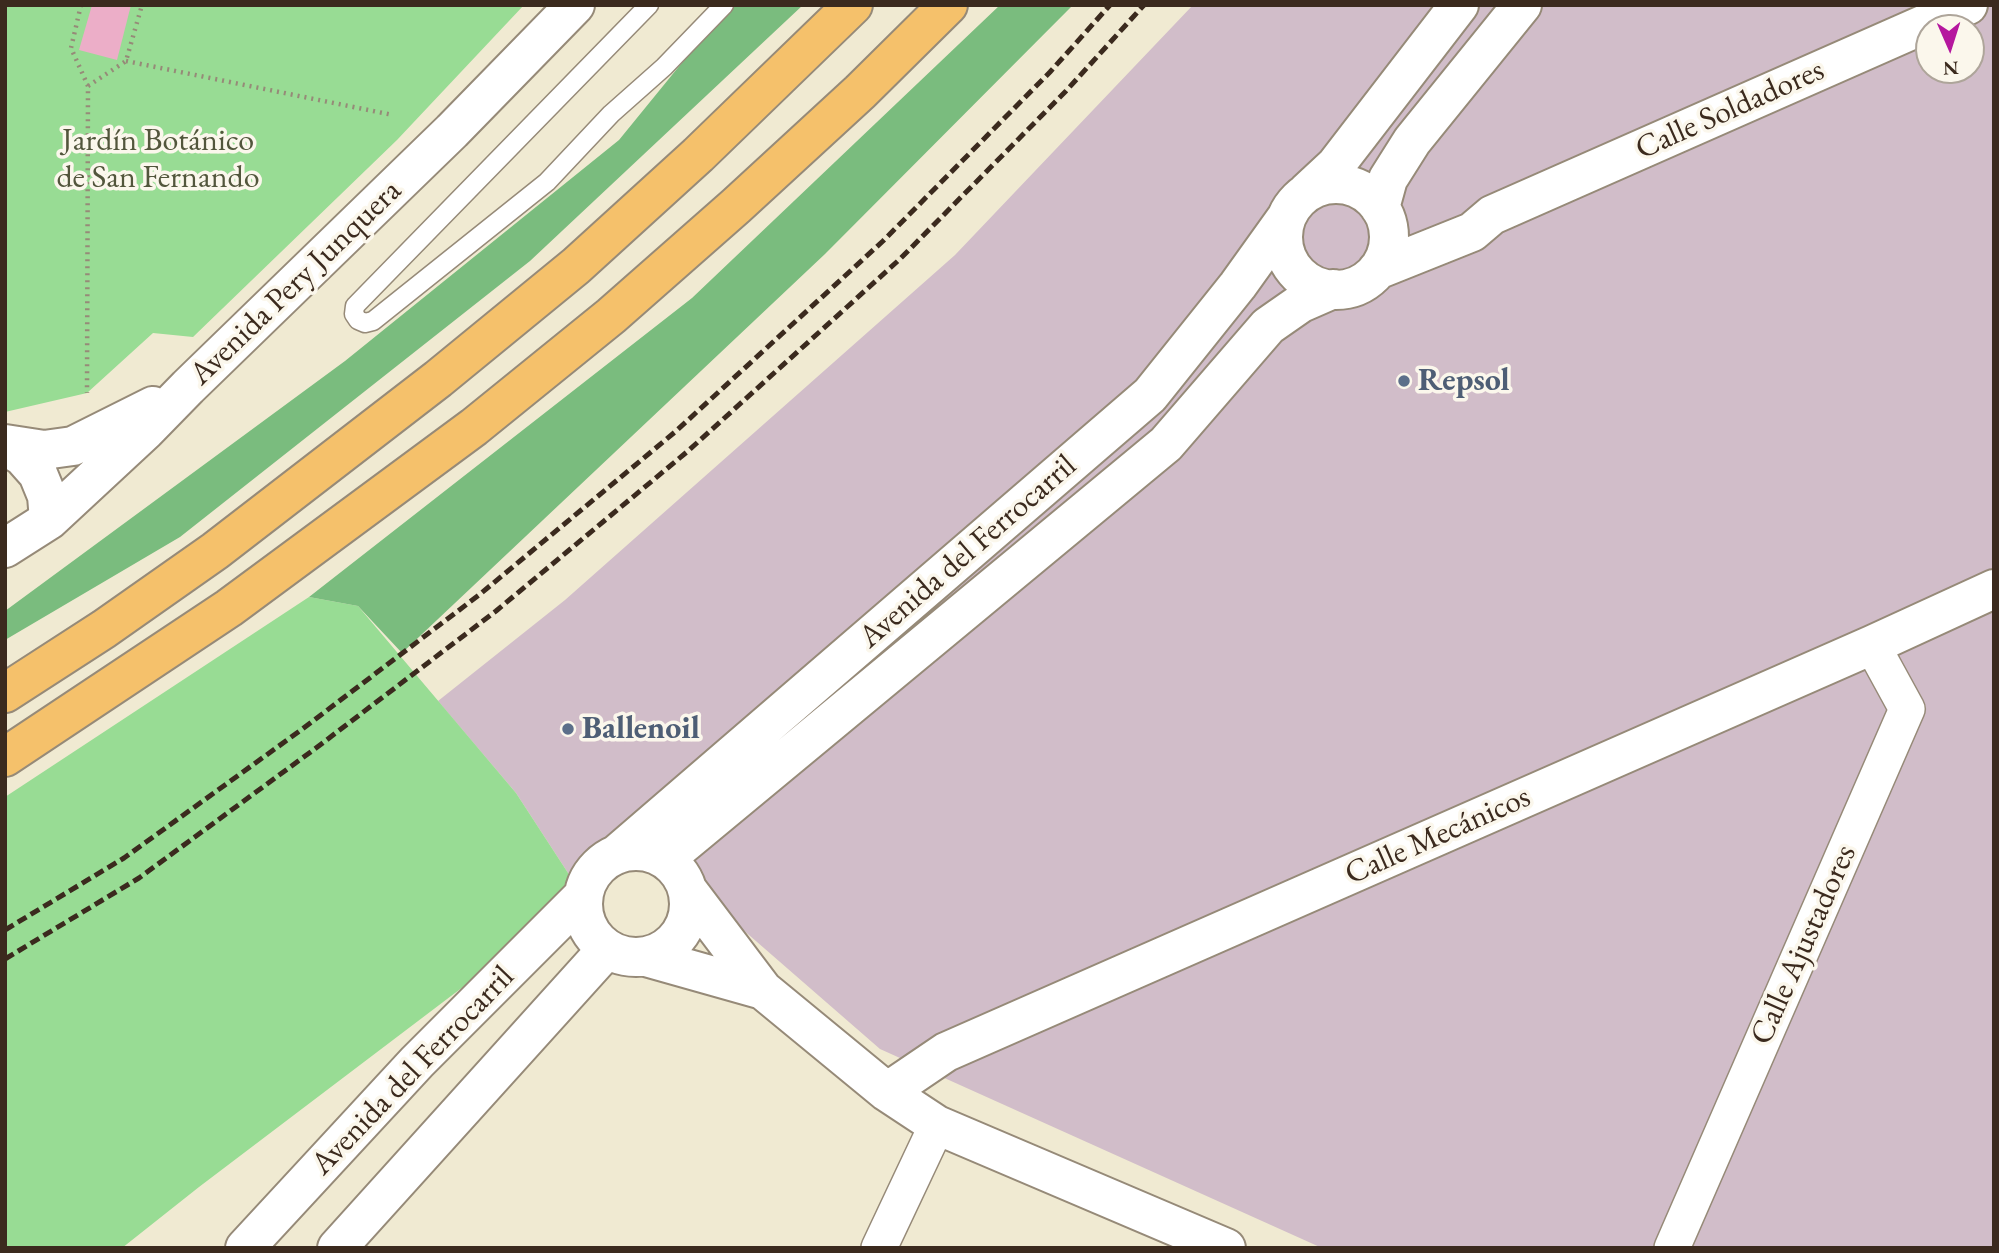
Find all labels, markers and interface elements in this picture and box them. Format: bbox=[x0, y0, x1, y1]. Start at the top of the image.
north arrow bbox=[1915, 14, 1985, 84]
street label: Calle Soldadores bbox=[1630, 51, 1830, 169]
text: N bbox=[1943, 56, 1959, 81]
park label: Jardín Botánico de San Fernando bbox=[56, 122, 260, 197]
street label: Avenida Pery Junquera bbox=[182, 172, 410, 394]
place label: Repsol bbox=[1418, 362, 1510, 400]
marker: Repsol bbox=[1396, 373, 1412, 389]
street label: Avenida del Ferrocarril bbox=[851, 447, 1085, 657]
place label: Ballenoil bbox=[582, 710, 700, 748]
marker: Ballenoil bbox=[560, 721, 576, 737]
street label: Calle Mecánicos bbox=[1339, 778, 1537, 894]
street label: Calle Ajustadores bbox=[1743, 839, 1865, 1051]
street label: Avenida del Ferrocarril bbox=[303, 958, 523, 1184]

